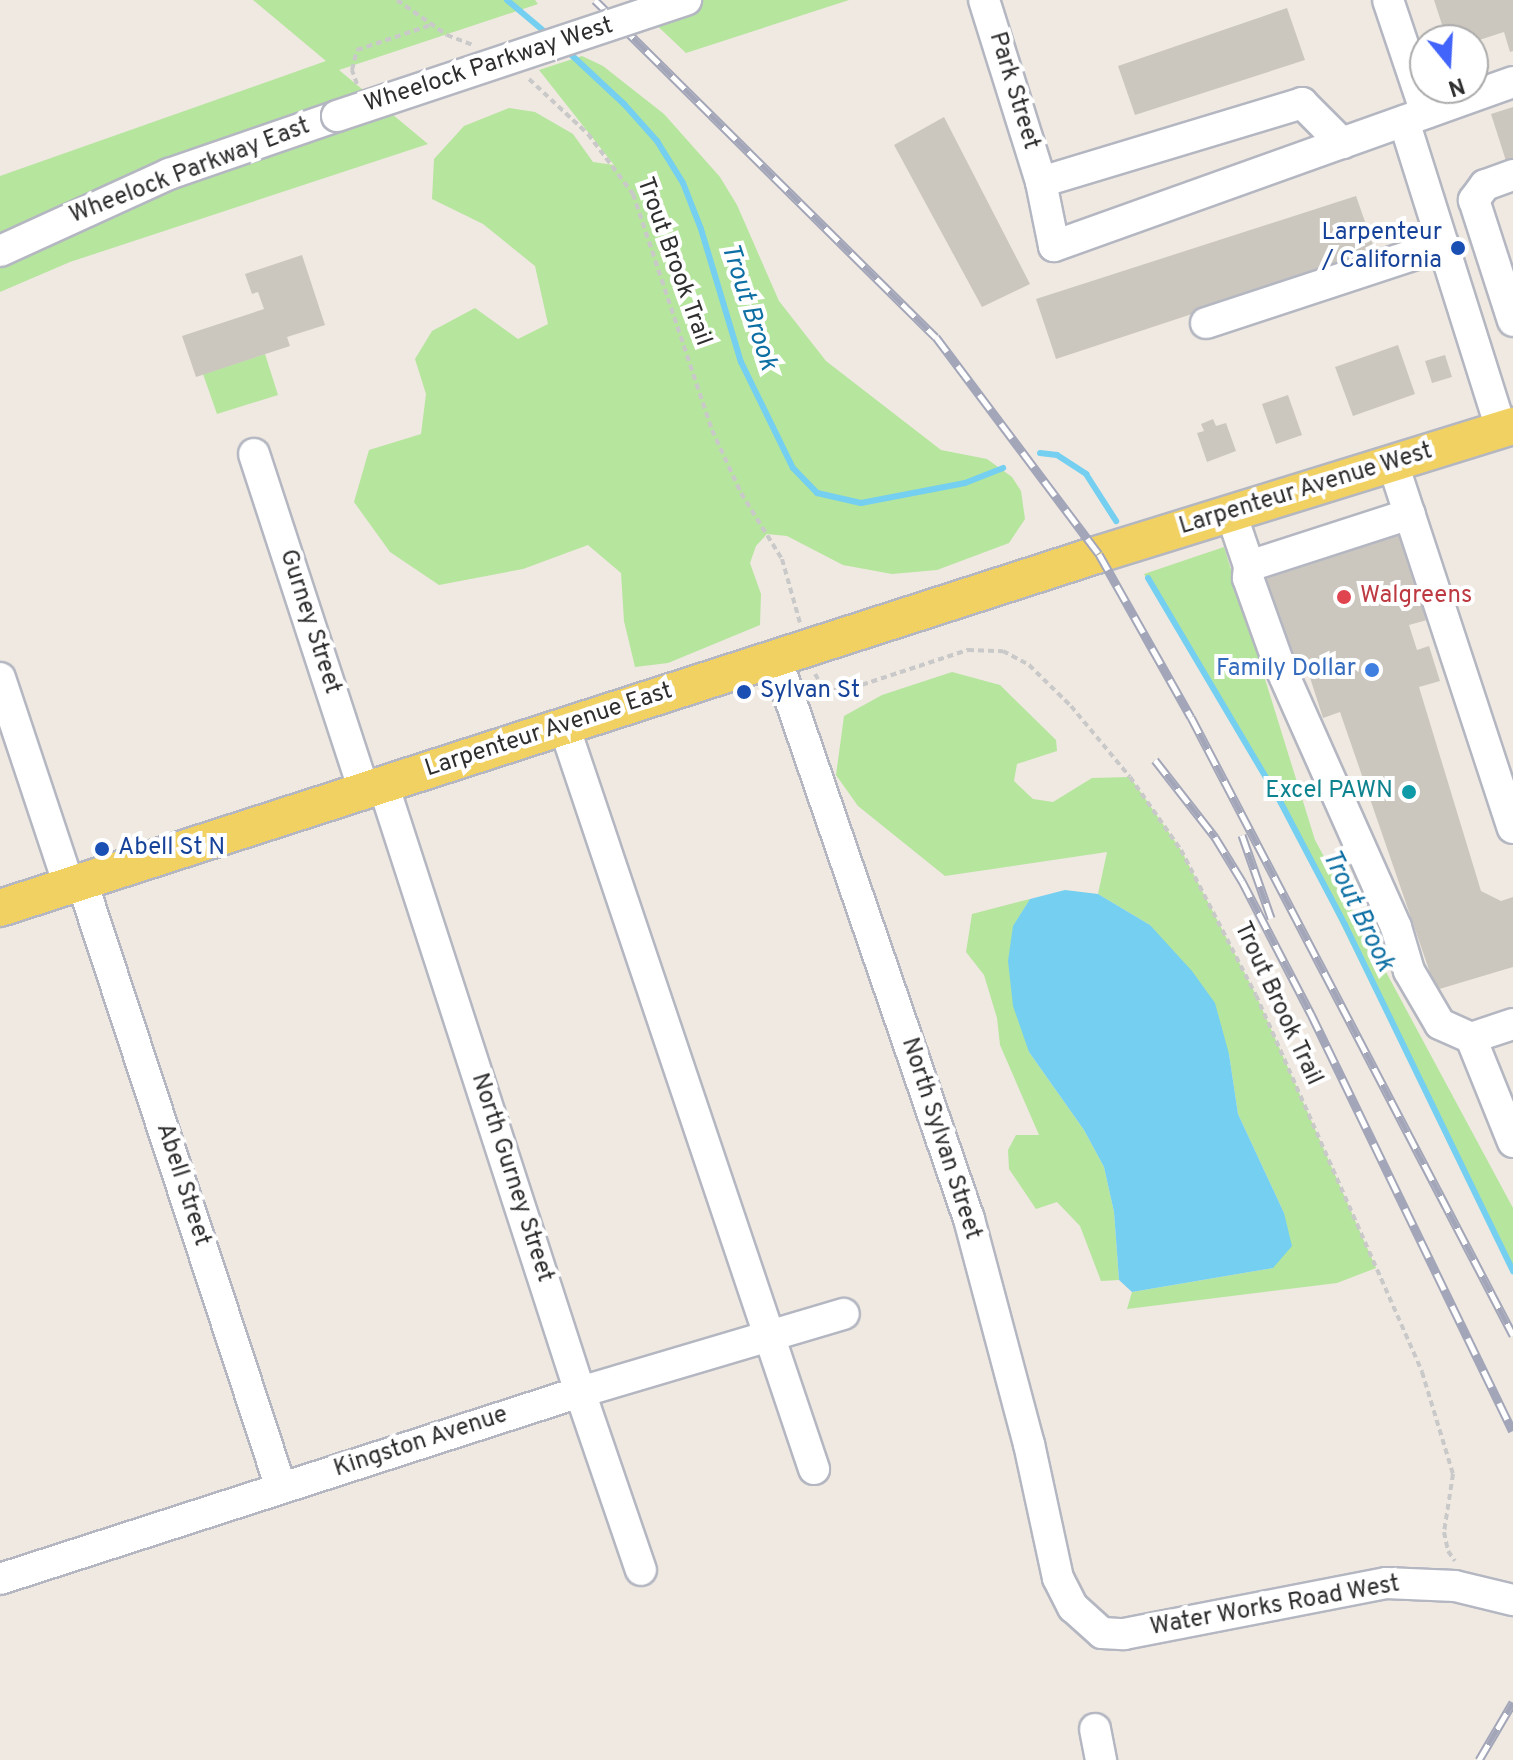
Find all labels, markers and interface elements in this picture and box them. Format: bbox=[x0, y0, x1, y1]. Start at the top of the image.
street label: Wheelock Parkway West bbox=[361, 12, 617, 120]
north arrow bbox=[1409, 24, 1489, 104]
street label: Park Street bbox=[982, 29, 1044, 153]
text: N bbox=[1444, 70, 1468, 101]
street label: Wheelock Parkway East bbox=[66, 113, 314, 231]
street label: Trout Brook Trail bbox=[629, 173, 717, 351]
place label: Larpenteur / California bbox=[1321, 220, 1442, 276]
marker: Larpenteur / California bbox=[1449, 239, 1467, 257]
water label: Trout Brook bbox=[713, 240, 783, 374]
street label: Larpenteur Avenue West bbox=[1175, 438, 1437, 542]
street label: Gurney Street bbox=[272, 546, 346, 698]
place label: Walgreens bbox=[1360, 583, 1472, 611]
marker: Walgreens bbox=[1335, 588, 1353, 606]
place label: Family Dollar bbox=[1216, 656, 1356, 684]
marker: Family Dollar bbox=[1363, 661, 1381, 679]
street label: Larpenteur Avenue East bbox=[421, 677, 677, 785]
place label: Sylvan St bbox=[760, 678, 860, 706]
marker: Sylvan St bbox=[735, 683, 753, 701]
place label: Excel PAWN bbox=[1265, 778, 1393, 806]
marker: Excel PAWN bbox=[1400, 783, 1418, 801]
place label: Abell St N bbox=[118, 835, 225, 863]
marker: Abell St N bbox=[93, 840, 111, 858]
water label: Trout Brook bbox=[1314, 845, 1400, 977]
street label: Trout Brook Trail bbox=[1226, 917, 1328, 1091]
street label: North Sylvan Street bbox=[894, 1034, 986, 1244]
street label: North Gurney Street bbox=[464, 1070, 558, 1286]
street label: Abell Street bbox=[149, 1120, 215, 1250]
street label: Kingston Avenue bbox=[330, 1401, 512, 1485]
street label: Water Works Road West bbox=[1148, 1571, 1402, 1643]

